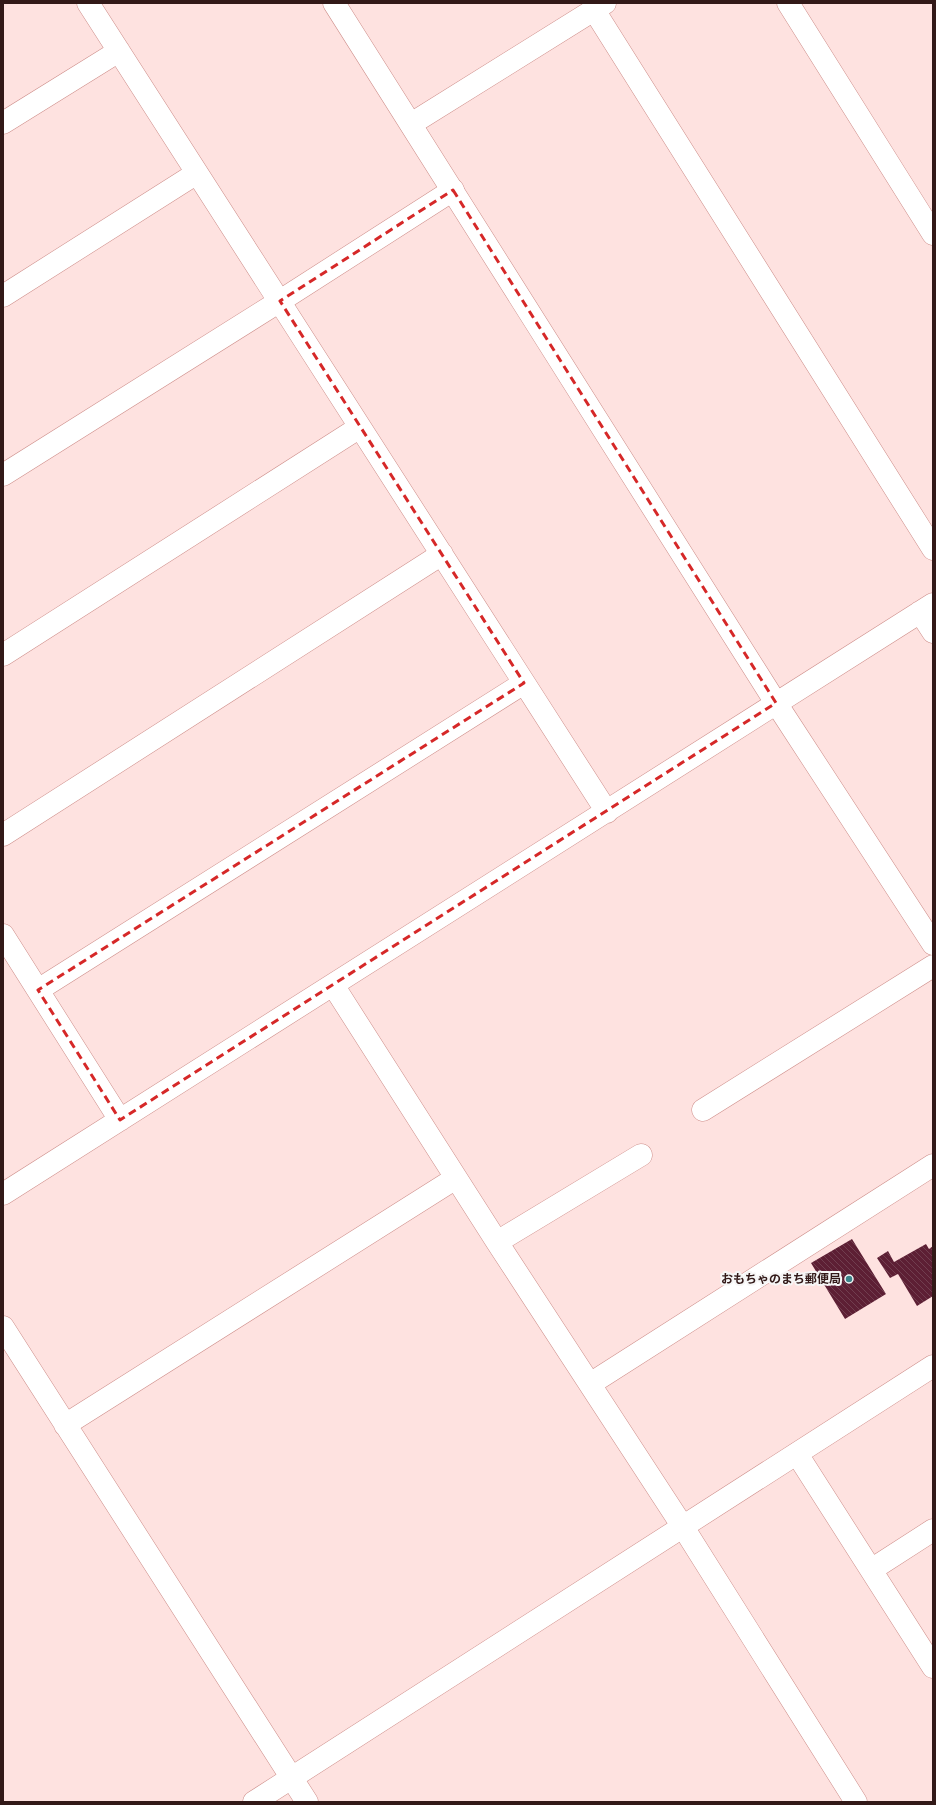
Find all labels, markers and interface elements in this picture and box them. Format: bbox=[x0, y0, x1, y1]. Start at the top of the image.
place label: おもちゃのまち郵便局 bbox=[721, 1272, 841, 1287]
marker: おもちゃのまち郵便局 bbox=[844, 1274, 854, 1284]

